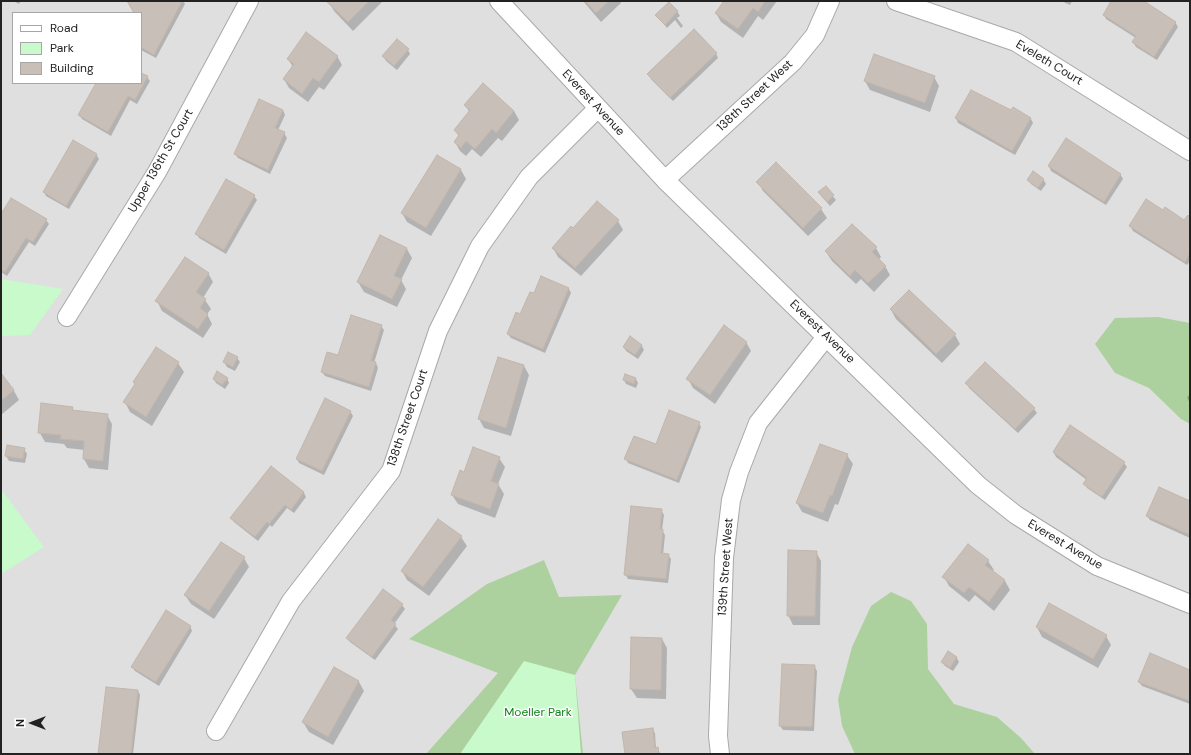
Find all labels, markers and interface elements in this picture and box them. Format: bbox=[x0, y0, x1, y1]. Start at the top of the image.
legend bbox=[12, 12, 142, 84]
text: Road bbox=[50, 20, 78, 36]
street label: Eveleth Court bbox=[1013, 37, 1085, 89]
text: Park bbox=[50, 40, 74, 56]
street label: 138th Street West bbox=[714, 57, 796, 135]
text: Building bbox=[50, 60, 94, 76]
street label: Everest Avenue bbox=[559, 67, 627, 139]
street label: Upper 136th St Court bbox=[125, 107, 197, 215]
street label: Everest Avenue bbox=[786, 297, 858, 367]
street label: 138th Street Court bbox=[385, 367, 431, 469]
street label: 139th Street West bbox=[715, 517, 737, 617]
street label: Everest Avenue bbox=[1025, 517, 1105, 573]
north arrow bbox=[12, 703, 52, 743]
park label: Moeller Park bbox=[504, 706, 572, 720]
text: N bbox=[13, 719, 27, 727]

